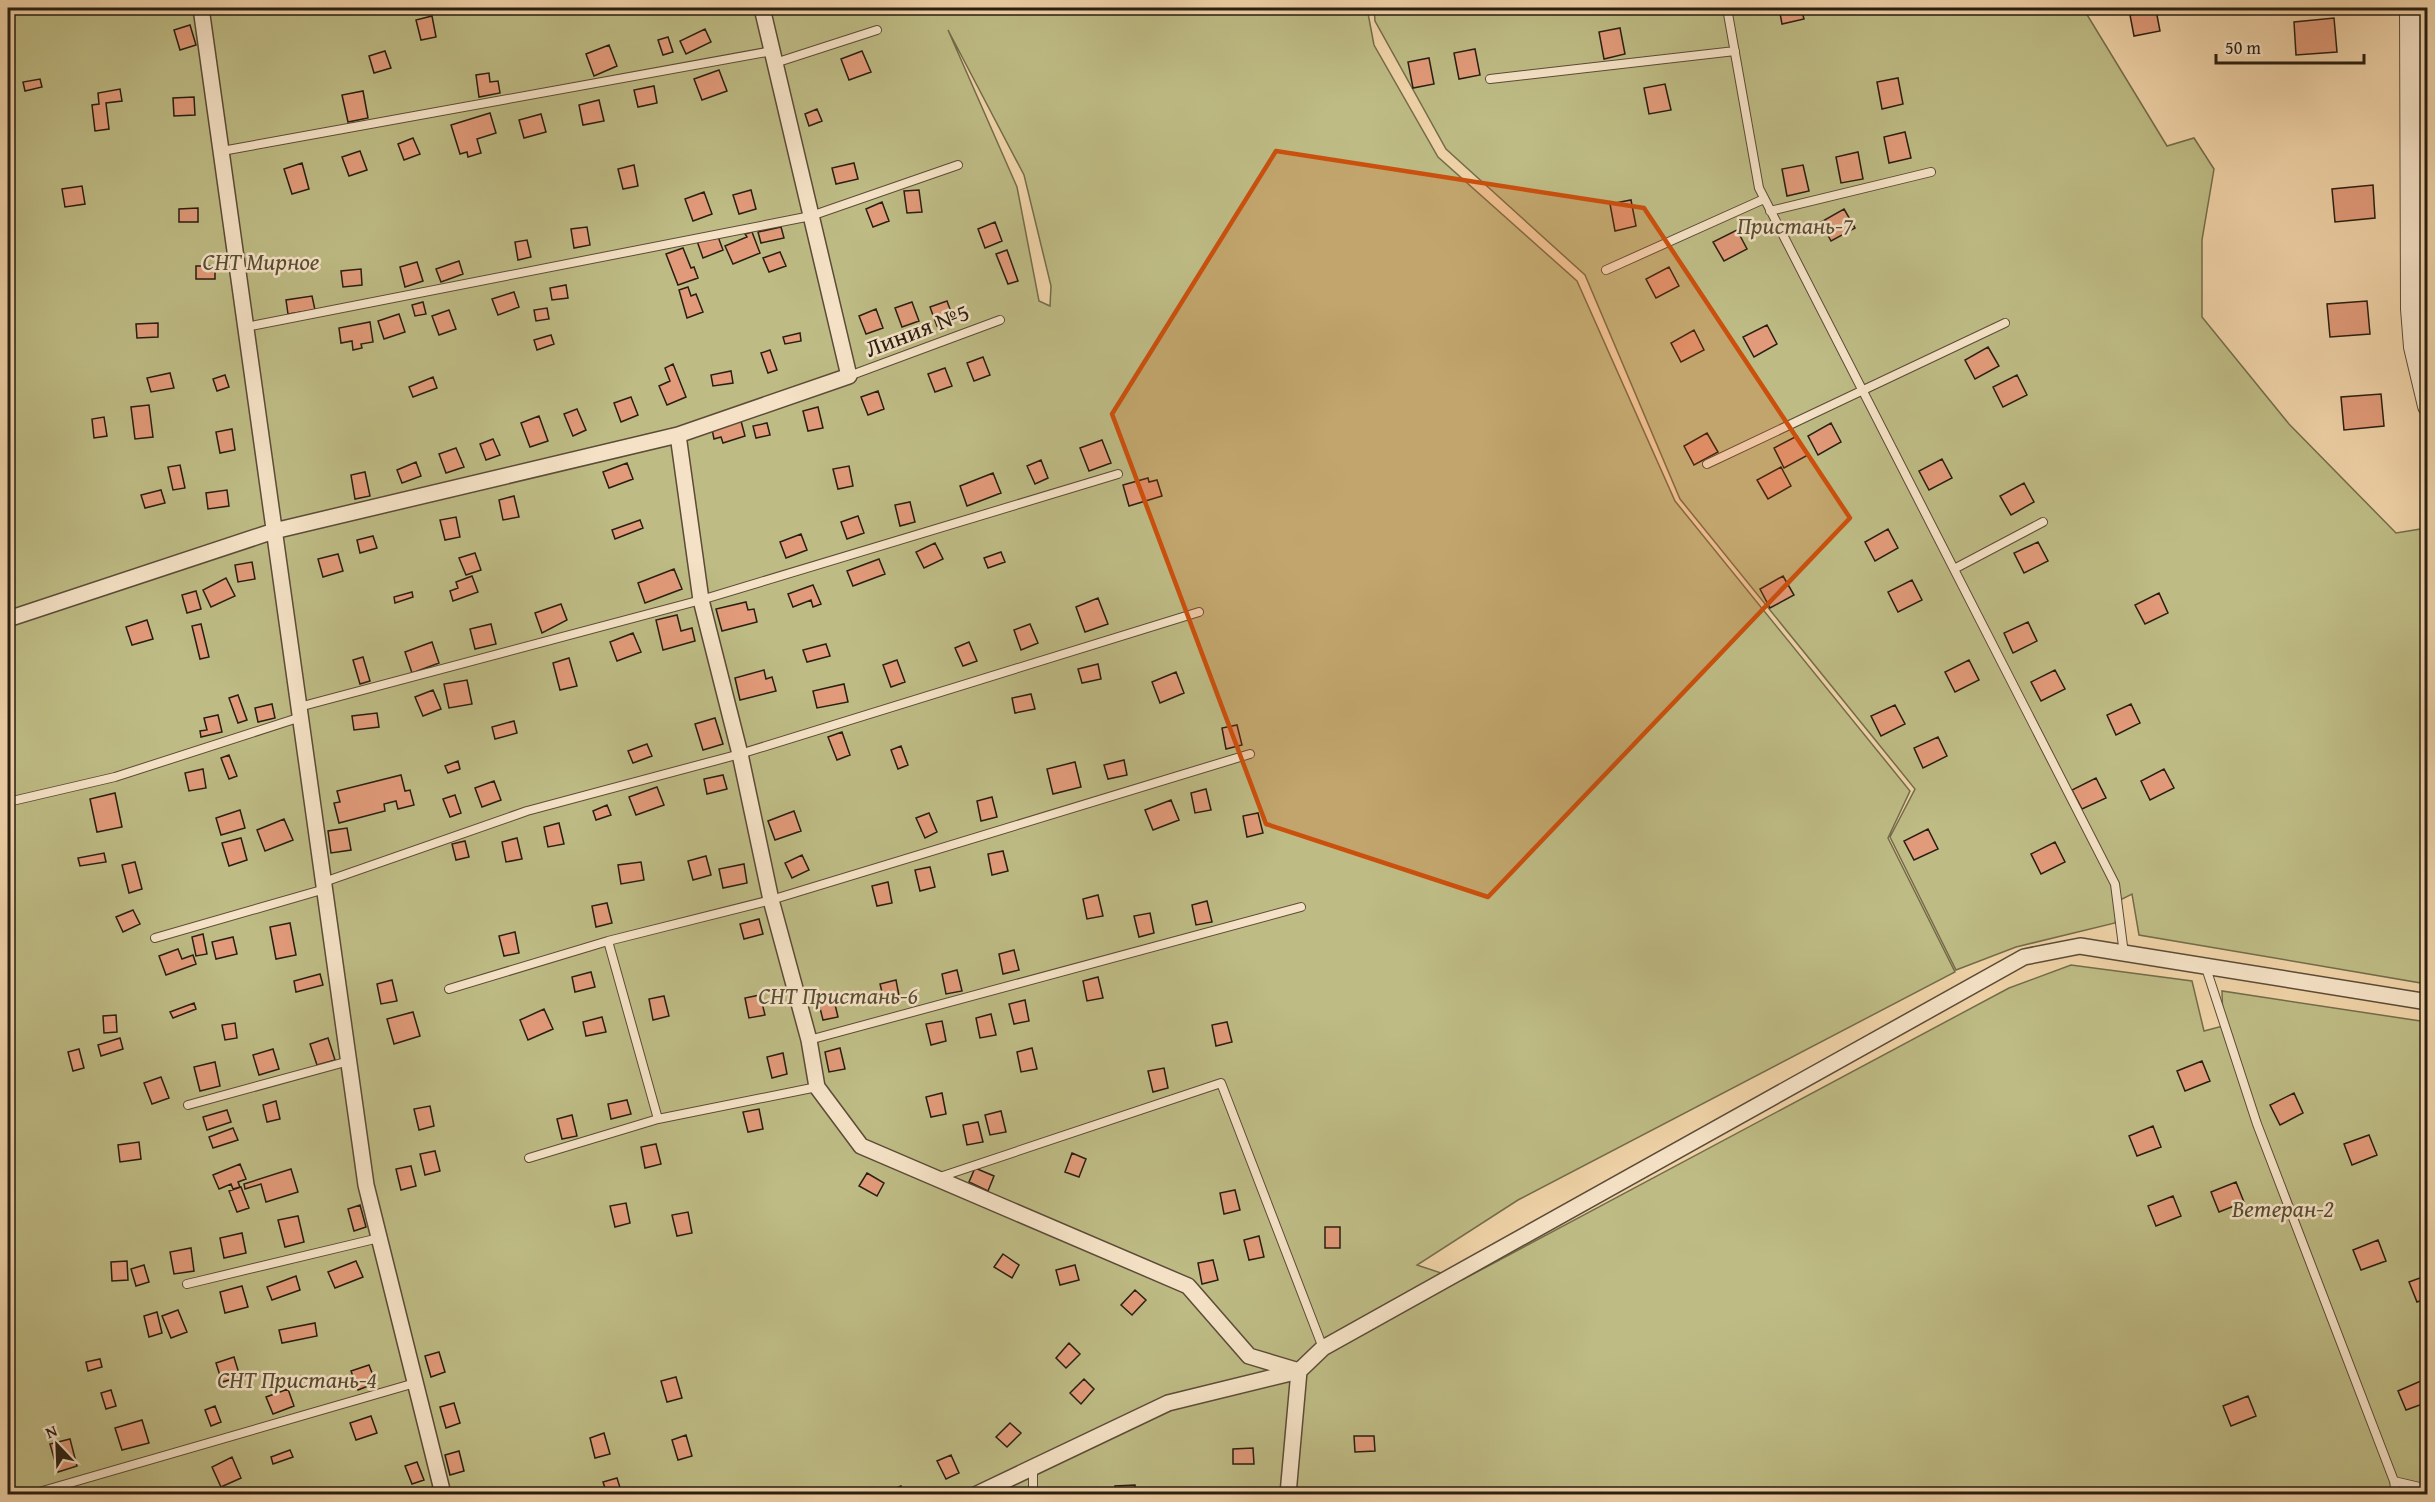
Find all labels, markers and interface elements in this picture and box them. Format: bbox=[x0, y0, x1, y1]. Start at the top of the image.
scale bar bbox=[2216, 27, 2364, 65]
text: 50 m bbox=[2225, 34, 2261, 61]
park label: Пристань-7 bbox=[1737, 208, 1854, 243]
park label: СНТ Мирное bbox=[203, 244, 320, 279]
street label: Линия №5 bbox=[860, 294, 974, 366]
park label: СНТ Пристань-6 bbox=[758, 978, 918, 1013]
park label: Ветеран-2 bbox=[2231, 1191, 2334, 1226]
park label: СНТ Пристань-4 bbox=[217, 1362, 377, 1397]
north arrow bbox=[27, 1415, 87, 1475]
text: N bbox=[42, 1418, 61, 1444]

